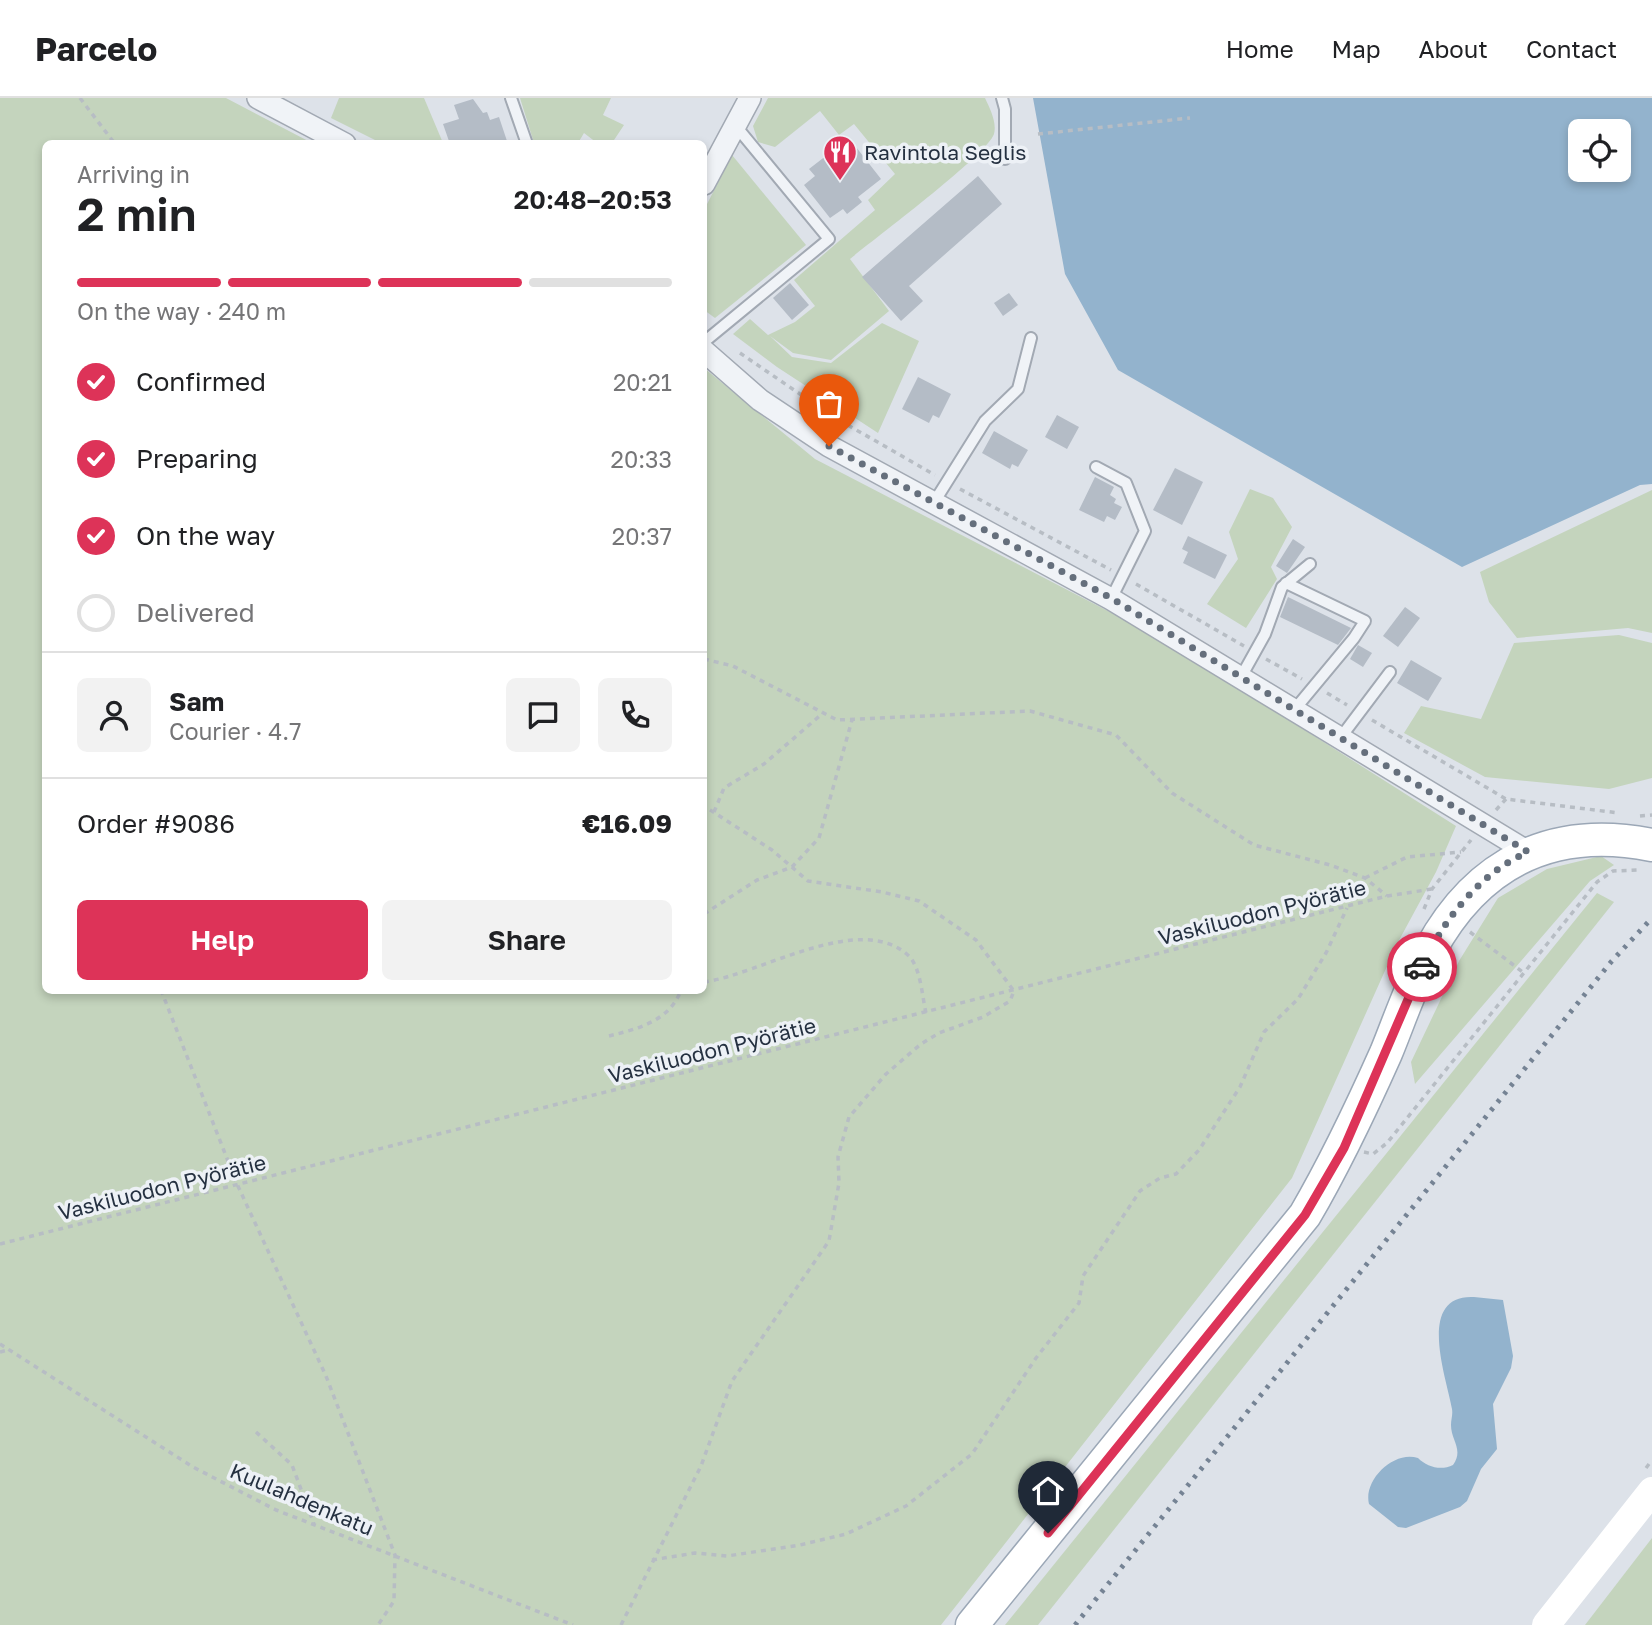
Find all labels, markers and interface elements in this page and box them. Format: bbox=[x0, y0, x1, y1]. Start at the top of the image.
text: Parcelo bbox=[35, 29, 157, 68]
text: Home bbox=[1226, 34, 1294, 63]
text: Map bbox=[1332, 34, 1381, 63]
text: About bbox=[1419, 34, 1488, 63]
text: Contact bbox=[1526, 34, 1617, 63]
map controls bbox=[1568, 119, 1631, 182]
button: locate bbox=[1568, 119, 1631, 182]
restaurant icon: Ravintola Seglis bbox=[821, 133, 859, 182]
place label: Ravintola Seglis bbox=[864, 139, 1026, 165]
text: Arriving in bbox=[77, 160, 190, 188]
text: 20:48–20:53 bbox=[514, 184, 672, 215]
text: 2 min bbox=[77, 186, 197, 241]
text: On the way · 240 m bbox=[77, 297, 286, 325]
icon: check bbox=[77, 363, 115, 401]
text: Confirmed bbox=[136, 366, 266, 397]
text: 20:21 bbox=[613, 368, 672, 396]
pin bbox=[799, 374, 859, 446]
icon: bag bbox=[810, 385, 848, 423]
icon: check bbox=[77, 440, 115, 478]
text: Preparing bbox=[136, 443, 258, 474]
text: 20:33 bbox=[611, 445, 672, 473]
icon: check bbox=[77, 517, 115, 555]
text: On the way bbox=[136, 520, 275, 551]
text: 20:37 bbox=[612, 522, 672, 550]
text: Delivered bbox=[136, 597, 255, 628]
button: person bbox=[77, 678, 151, 752]
button: chat bbox=[506, 678, 580, 752]
button: phone bbox=[598, 678, 672, 752]
text: Sam bbox=[169, 686, 224, 717]
text: Courier · 4.7 bbox=[169, 717, 301, 745]
text: Order #9086 bbox=[77, 808, 235, 839]
text: €16.09 bbox=[582, 808, 672, 839]
street label: Vaskiluodon Pyörätie bbox=[1156, 874, 1368, 950]
button: Help bbox=[77, 900, 368, 980]
button: Share bbox=[382, 900, 672, 980]
courier bbox=[1387, 932, 1457, 1002]
icon: car bbox=[1403, 948, 1441, 986]
street label: Vaskiluodon Pyörätie bbox=[606, 1012, 818, 1088]
street label: Vaskiluodon Pyörätie bbox=[56, 1149, 268, 1225]
street label: Kuulahdenkatu bbox=[226, 1457, 378, 1541]
pin bbox=[1018, 1461, 1078, 1533]
icon: home bbox=[1029, 1472, 1067, 1510]

